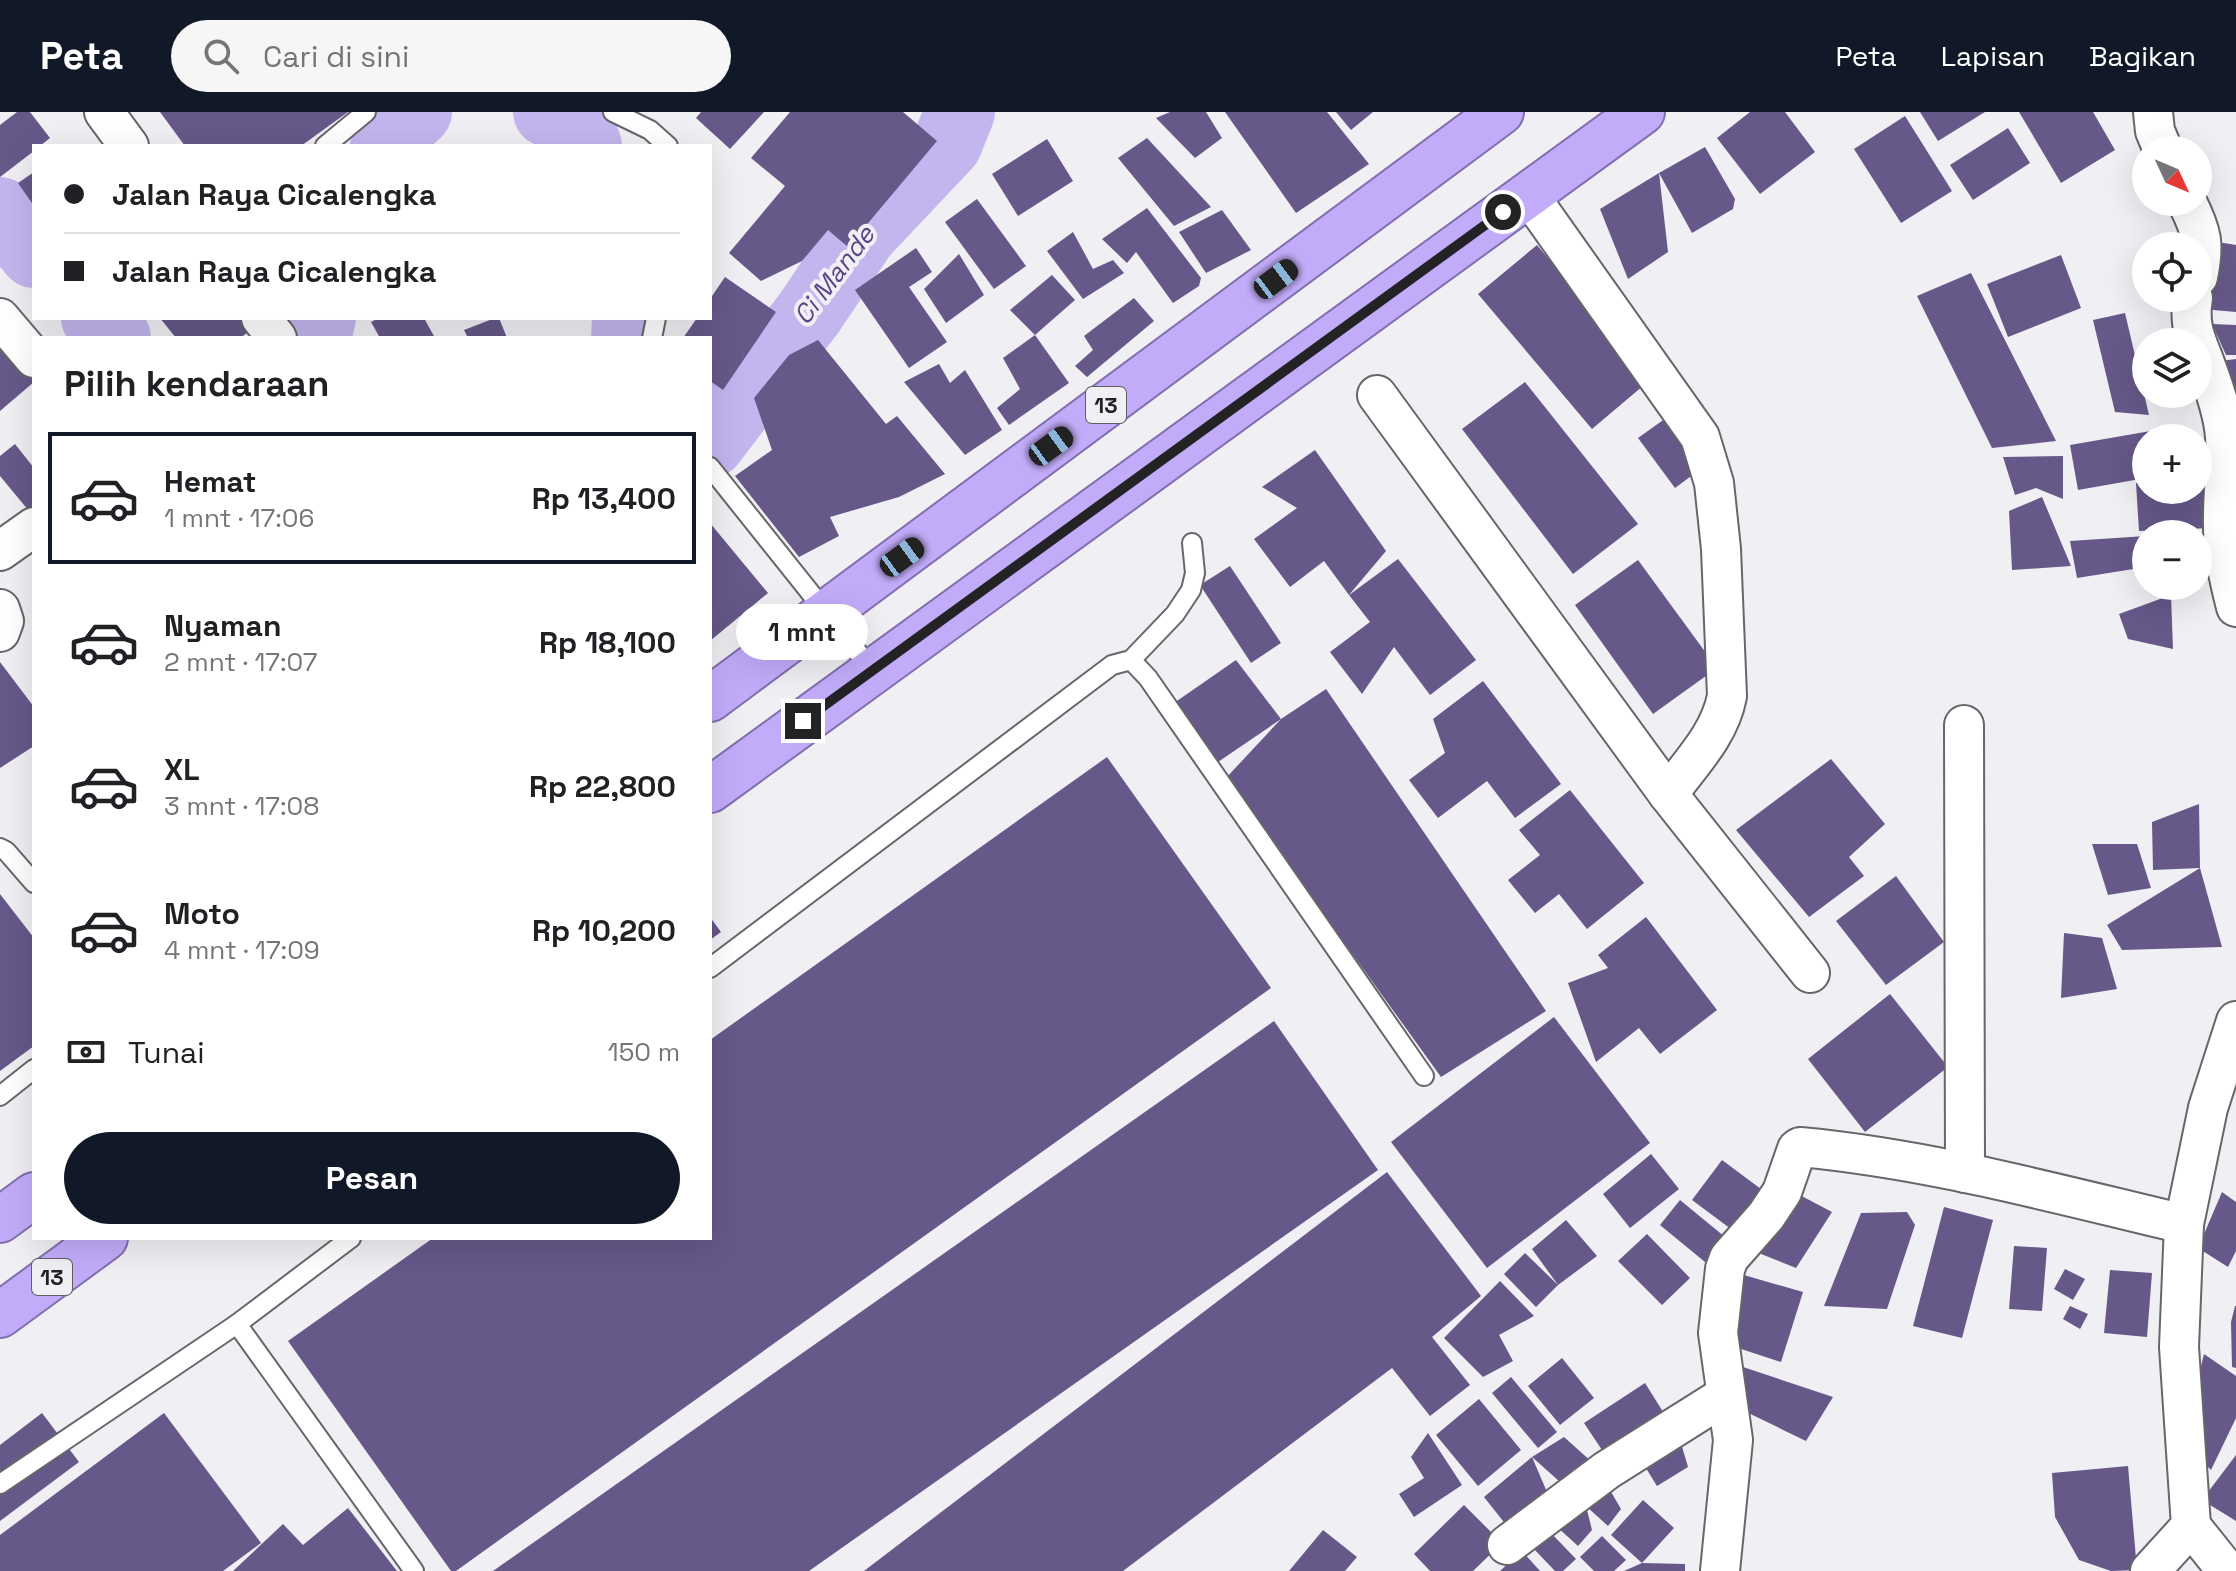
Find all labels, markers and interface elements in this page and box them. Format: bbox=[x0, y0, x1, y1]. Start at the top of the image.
search box bbox=[171, 20, 731, 92]
text: Peta bbox=[40, 32, 123, 80]
icon: search bbox=[199, 34, 243, 78]
text: Cari di sini bbox=[263, 37, 409, 76]
text: Peta bbox=[1835, 38, 1897, 74]
text: Lapisan bbox=[1941, 38, 2045, 74]
text: Bagikan bbox=[2089, 38, 2196, 74]
north arrow bbox=[2132, 136, 2212, 216]
map controls bbox=[2132, 136, 2212, 600]
text: Jalan Raya Cicalengka bbox=[112, 175, 436, 214]
route start bbox=[1485, 194, 1521, 230]
water label: Ci Mande bbox=[786, 217, 883, 331]
button: locate bbox=[2132, 232, 2212, 312]
text: Jalan Raya Cicalengka bbox=[112, 252, 436, 291]
car bbox=[1250, 255, 1302, 303]
button: layers bbox=[2132, 328, 2212, 408]
text: Pilih kendaraan bbox=[64, 361, 329, 407]
road number: 13 bbox=[1086, 387, 1126, 423]
car bbox=[1025, 422, 1077, 470]
button: + bbox=[2132, 424, 2212, 504]
icon: car bbox=[68, 462, 140, 534]
text: Hemat bbox=[164, 462, 257, 501]
text: Rp 13,400 bbox=[532, 479, 676, 518]
text: 1 mnt · 17:06 bbox=[164, 501, 314, 535]
button: − bbox=[2132, 520, 2212, 600]
car bbox=[876, 533, 928, 581]
callout: 1 mnt bbox=[737, 605, 869, 661]
icon: car bbox=[68, 606, 140, 678]
text: Nyaman bbox=[164, 606, 281, 645]
text: 1 mnt bbox=[768, 615, 836, 649]
text: Rp 18,100 bbox=[539, 623, 676, 662]
text: 2 mnt · 17:07 bbox=[164, 645, 317, 679]
route end bbox=[785, 703, 821, 739]
icon: car bbox=[68, 750, 140, 822]
text: XL bbox=[164, 750, 200, 789]
text: Rp 22,800 bbox=[529, 767, 676, 806]
text: 3 mnt · 17:08 bbox=[164, 789, 319, 823]
icon: car bbox=[68, 894, 140, 966]
text: Moto bbox=[164, 894, 240, 933]
text: Rp 10,200 bbox=[532, 911, 676, 950]
text: 4 mnt · 17:09 bbox=[164, 933, 320, 967]
icon: cash bbox=[64, 1030, 108, 1074]
text: Tunai bbox=[128, 1033, 205, 1072]
text: 150 m bbox=[608, 1035, 680, 1069]
button: Pesan bbox=[64, 1132, 680, 1224]
road number: 13 bbox=[32, 1259, 72, 1295]

